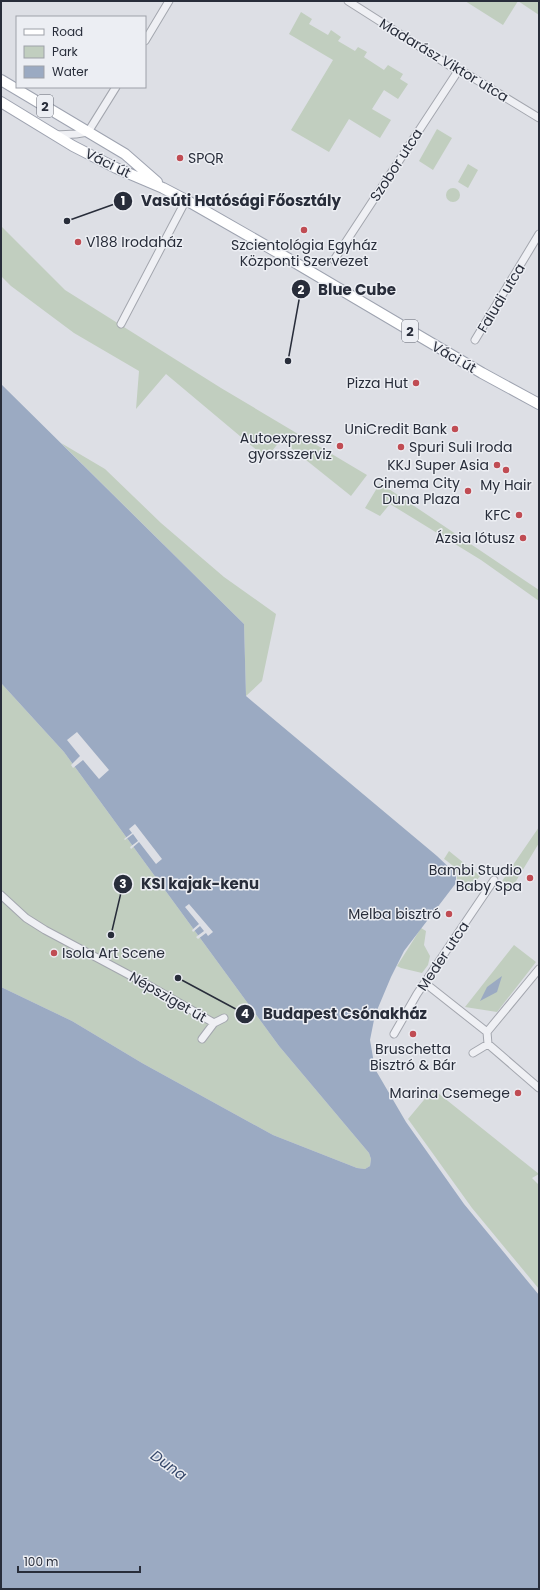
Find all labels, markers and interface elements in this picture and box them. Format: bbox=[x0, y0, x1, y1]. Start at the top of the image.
street label: Madarász Viktor utca bbox=[376, 13, 512, 107]
legend bbox=[16, 16, 146, 88]
text: Road bbox=[52, 23, 83, 40]
text: Park bbox=[52, 43, 79, 60]
text: Water bbox=[52, 63, 89, 80]
road number: 2 bbox=[37, 95, 53, 117]
street label: Szobor utca bbox=[365, 125, 427, 205]
street label: Váci út bbox=[82, 143, 134, 183]
place label: SPQR bbox=[188, 148, 224, 168]
marker: SPQR bbox=[175, 153, 185, 163]
callout: Vasúti Hatósági Főosztály bbox=[113, 188, 348, 215]
text: Vasúti Hatósági Főosztály bbox=[141, 190, 341, 211]
text: 1 bbox=[121, 192, 125, 209]
marker: Szcientológia Egyház Központi Szervezet bbox=[299, 225, 309, 235]
place label: V188 Irodaház bbox=[86, 232, 183, 252]
place label: Szcientológia Egyház Központi Szervezet bbox=[231, 235, 377, 271]
marker: V188 Irodaház bbox=[73, 237, 83, 247]
street label: Faludi utca bbox=[472, 260, 530, 336]
callout: Blue Cube bbox=[291, 276, 404, 303]
text: Blue Cube bbox=[318, 279, 396, 300]
text: 2 bbox=[298, 281, 305, 298]
road number: 2 bbox=[402, 320, 418, 342]
street label: Váci út bbox=[428, 336, 480, 378]
place label: Pizza Hut bbox=[347, 373, 408, 393]
marker: Pizza Hut bbox=[411, 378, 421, 388]
place label: UniCredit Bank bbox=[344, 419, 448, 439]
marker: UniCredit Bank bbox=[450, 424, 460, 434]
place label: Autoexpressz gyorsszerviz bbox=[240, 428, 332, 464]
place label: Spuri Suli Iroda bbox=[409, 437, 512, 457]
marker: Autoexpressz gyorsszerviz bbox=[335, 441, 345, 451]
marker: Spuri Suli Iroda bbox=[396, 442, 406, 452]
place label: KKJ Super Asia bbox=[387, 455, 489, 475]
marker: KKJ Super Asia bbox=[492, 460, 502, 470]
marker: My Hair bbox=[501, 465, 511, 475]
place label: Cinema City Duna Plaza bbox=[373, 473, 460, 509]
place label: My Hair bbox=[480, 475, 532, 495]
marker: Cinema City Duna Plaza bbox=[463, 486, 473, 496]
place label: KFC bbox=[485, 505, 511, 525]
marker: KFC bbox=[514, 510, 524, 520]
place label: Ázsia lótusz bbox=[435, 528, 515, 548]
marker: Ázsia lótusz bbox=[518, 533, 528, 543]
place label: Bambi Studio Baby Spa bbox=[429, 860, 522, 896]
callout: KSI kajak-kenu bbox=[113, 870, 267, 897]
text: KSI kajak-kenu bbox=[141, 873, 259, 894]
marker: Bambi Studio Baby Spa bbox=[525, 873, 535, 883]
text: 3 bbox=[119, 875, 127, 892]
place label: Melba bisztró bbox=[348, 904, 441, 924]
marker: Melba bisztró bbox=[444, 909, 454, 919]
street label: Meder utca bbox=[412, 917, 474, 995]
place label: Isola Art Scene bbox=[62, 943, 165, 963]
marker: Isola Art Scene bbox=[49, 948, 59, 958]
street label: Népsziget út bbox=[126, 967, 210, 1027]
callout: Budapest Csónakház bbox=[235, 1000, 435, 1027]
text: Budapest Csónakház bbox=[263, 1003, 427, 1024]
text: 4 bbox=[241, 1005, 249, 1022]
marker: Bruschetta Bisztró & Bár bbox=[408, 1029, 418, 1039]
place label: Bruschetta Bisztró & Bár bbox=[370, 1039, 456, 1075]
place label: Marina Csemege bbox=[390, 1083, 510, 1103]
marker: Marina Csemege bbox=[513, 1088, 523, 1098]
water label: Duna bbox=[147, 1445, 191, 1485]
scale bar bbox=[18, 1548, 140, 1574]
text: 100 m bbox=[24, 1553, 58, 1570]

